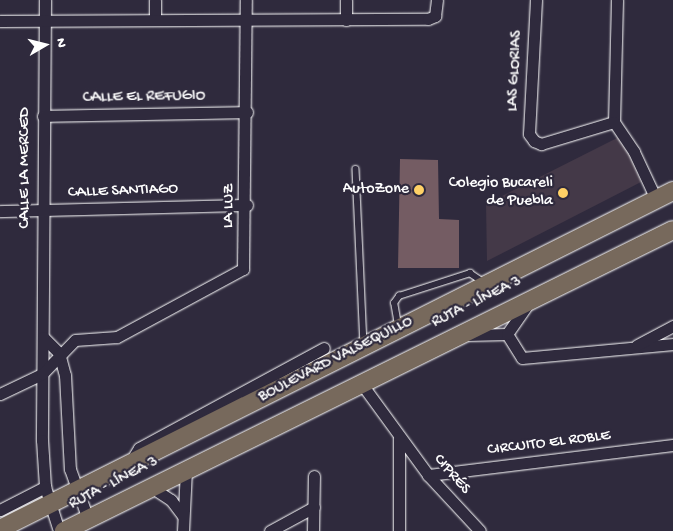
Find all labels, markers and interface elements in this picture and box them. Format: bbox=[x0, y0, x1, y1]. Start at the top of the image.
north arrow bbox=[20, 20, 70, 70]
street label: LAS GLORIAS bbox=[504, 30, 528, 112]
text: N bbox=[51, 37, 69, 49]
street label: CALLE EL REFUGIO bbox=[83, 87, 205, 109]
street label: CALLE LA MERCED bbox=[16, 107, 36, 229]
place label: Colegio Bucareli de Puebla bbox=[449, 174, 553, 212]
street label: CALLE SANTIAGO bbox=[68, 180, 178, 204]
place label: AutoZone bbox=[343, 180, 409, 200]
street label: LA LUZ bbox=[220, 184, 240, 228]
marker: AutoZone bbox=[413, 184, 425, 196]
marker: Colegio Bucareli de Puebla bbox=[557, 187, 569, 199]
street label: RUTA - LÍNEA 3 bbox=[429, 273, 525, 333]
street label: BOULEVARD VALSEQUILLO bbox=[256, 313, 416, 407]
street label: CIRCUITO EL ROBLE bbox=[486, 427, 612, 461]
street label: CIPRÉS bbox=[428, 451, 474, 499]
street label: RUTA - LÍNEA 3 bbox=[66, 453, 162, 515]

